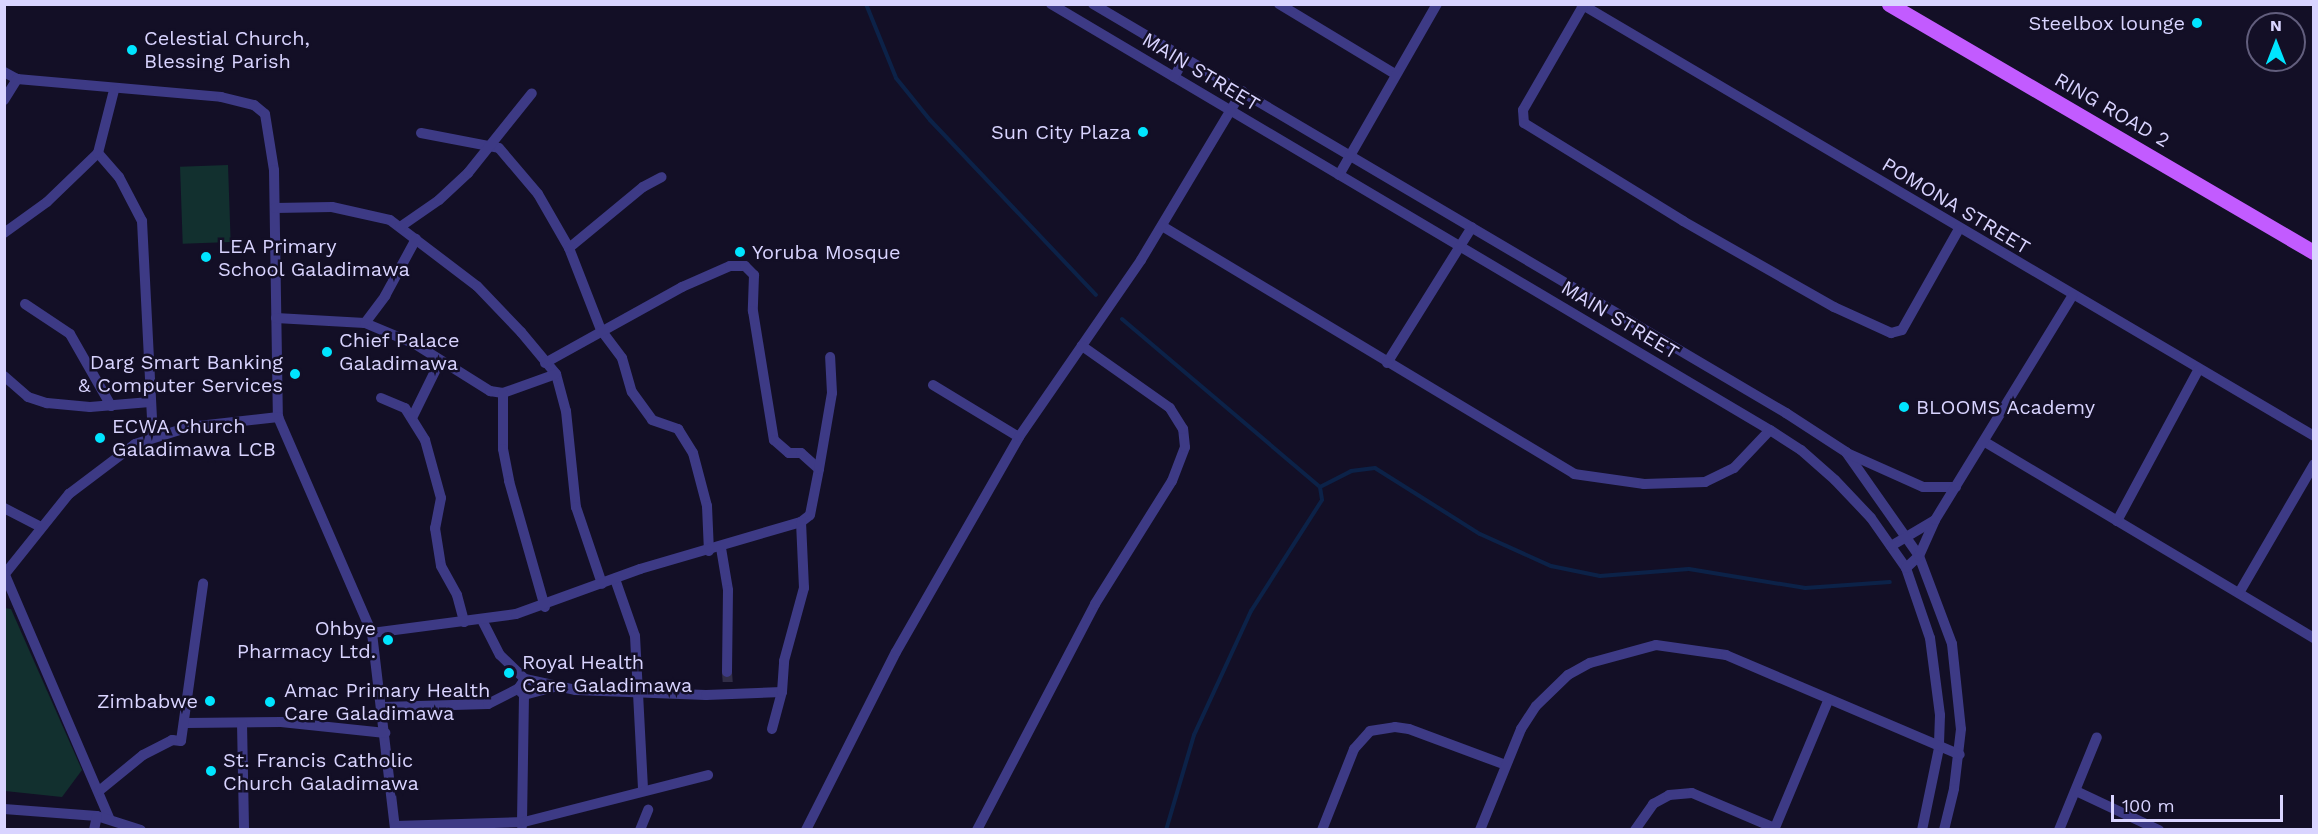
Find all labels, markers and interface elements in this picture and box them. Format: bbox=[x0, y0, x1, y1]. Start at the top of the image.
place label: Steelbox lounge bbox=[2028, 11, 2185, 35]
north arrow bbox=[2246, 12, 2306, 72]
marker: Steelbox lounge bbox=[2190, 16, 2204, 30]
text: N bbox=[2270, 16, 2282, 35]
place label: Celestial Church, Blessing Parish bbox=[144, 27, 311, 74]
street label: MAIN STREET bbox=[1138, 27, 1264, 117]
marker: Celestial Church, Blessing Parish bbox=[125, 43, 139, 57]
street label: RING ROAD 2 bbox=[2050, 67, 2174, 153]
place label: Sun City Plaza bbox=[991, 120, 1131, 144]
marker: Sun City Plaza bbox=[1136, 125, 1150, 139]
street label: POMONA STREET bbox=[1877, 152, 2035, 260]
place label: LEA Primary School Galadimawa bbox=[218, 234, 410, 281]
place label: Yoruba Mosque bbox=[752, 240, 901, 264]
marker: Yoruba Mosque bbox=[733, 245, 747, 259]
marker: LEA Primary School Galadimawa bbox=[199, 250, 213, 264]
street label: MAIN STREET bbox=[1557, 275, 1683, 365]
place label: Chief Palace Galadimawa bbox=[339, 328, 460, 375]
marker: Chief Palace Galadimawa bbox=[320, 345, 334, 359]
place label: Darg Smart Banking & Computer Services bbox=[78, 350, 283, 397]
marker: Darg Smart Banking & Computer Services bbox=[288, 367, 302, 381]
place label: BLOOMS Academy bbox=[1916, 395, 2096, 419]
marker: BLOOMS Academy bbox=[1897, 400, 1911, 414]
place label: ECWA Church Galadimawa LCB bbox=[112, 414, 276, 461]
marker: ECWA Church Galadimawa LCB bbox=[93, 431, 107, 445]
place label: Ohbye Pharmacy Ltd. bbox=[236, 616, 376, 663]
marker: Ohbye Pharmacy Ltd. bbox=[381, 633, 395, 647]
place label: Royal Health Care Galadimawa bbox=[522, 650, 692, 697]
marker: Royal Health Care Galadimawa bbox=[500, 664, 518, 682]
place label: Amac Primary Health Care Galadimawa bbox=[284, 678, 491, 725]
place label: Zimbabwe bbox=[97, 689, 198, 713]
marker: Amac Primary Health Care Galadimawa bbox=[261, 693, 279, 711]
marker: Zimbabwe bbox=[203, 694, 217, 708]
place label: St. Francis Catholic Church Galadimawa bbox=[223, 748, 419, 795]
marker: St. Francis Catholic Church Galadimawa bbox=[204, 764, 218, 778]
scale bar bbox=[2114, 783, 2286, 821]
text: 100 m bbox=[2122, 795, 2175, 816]

